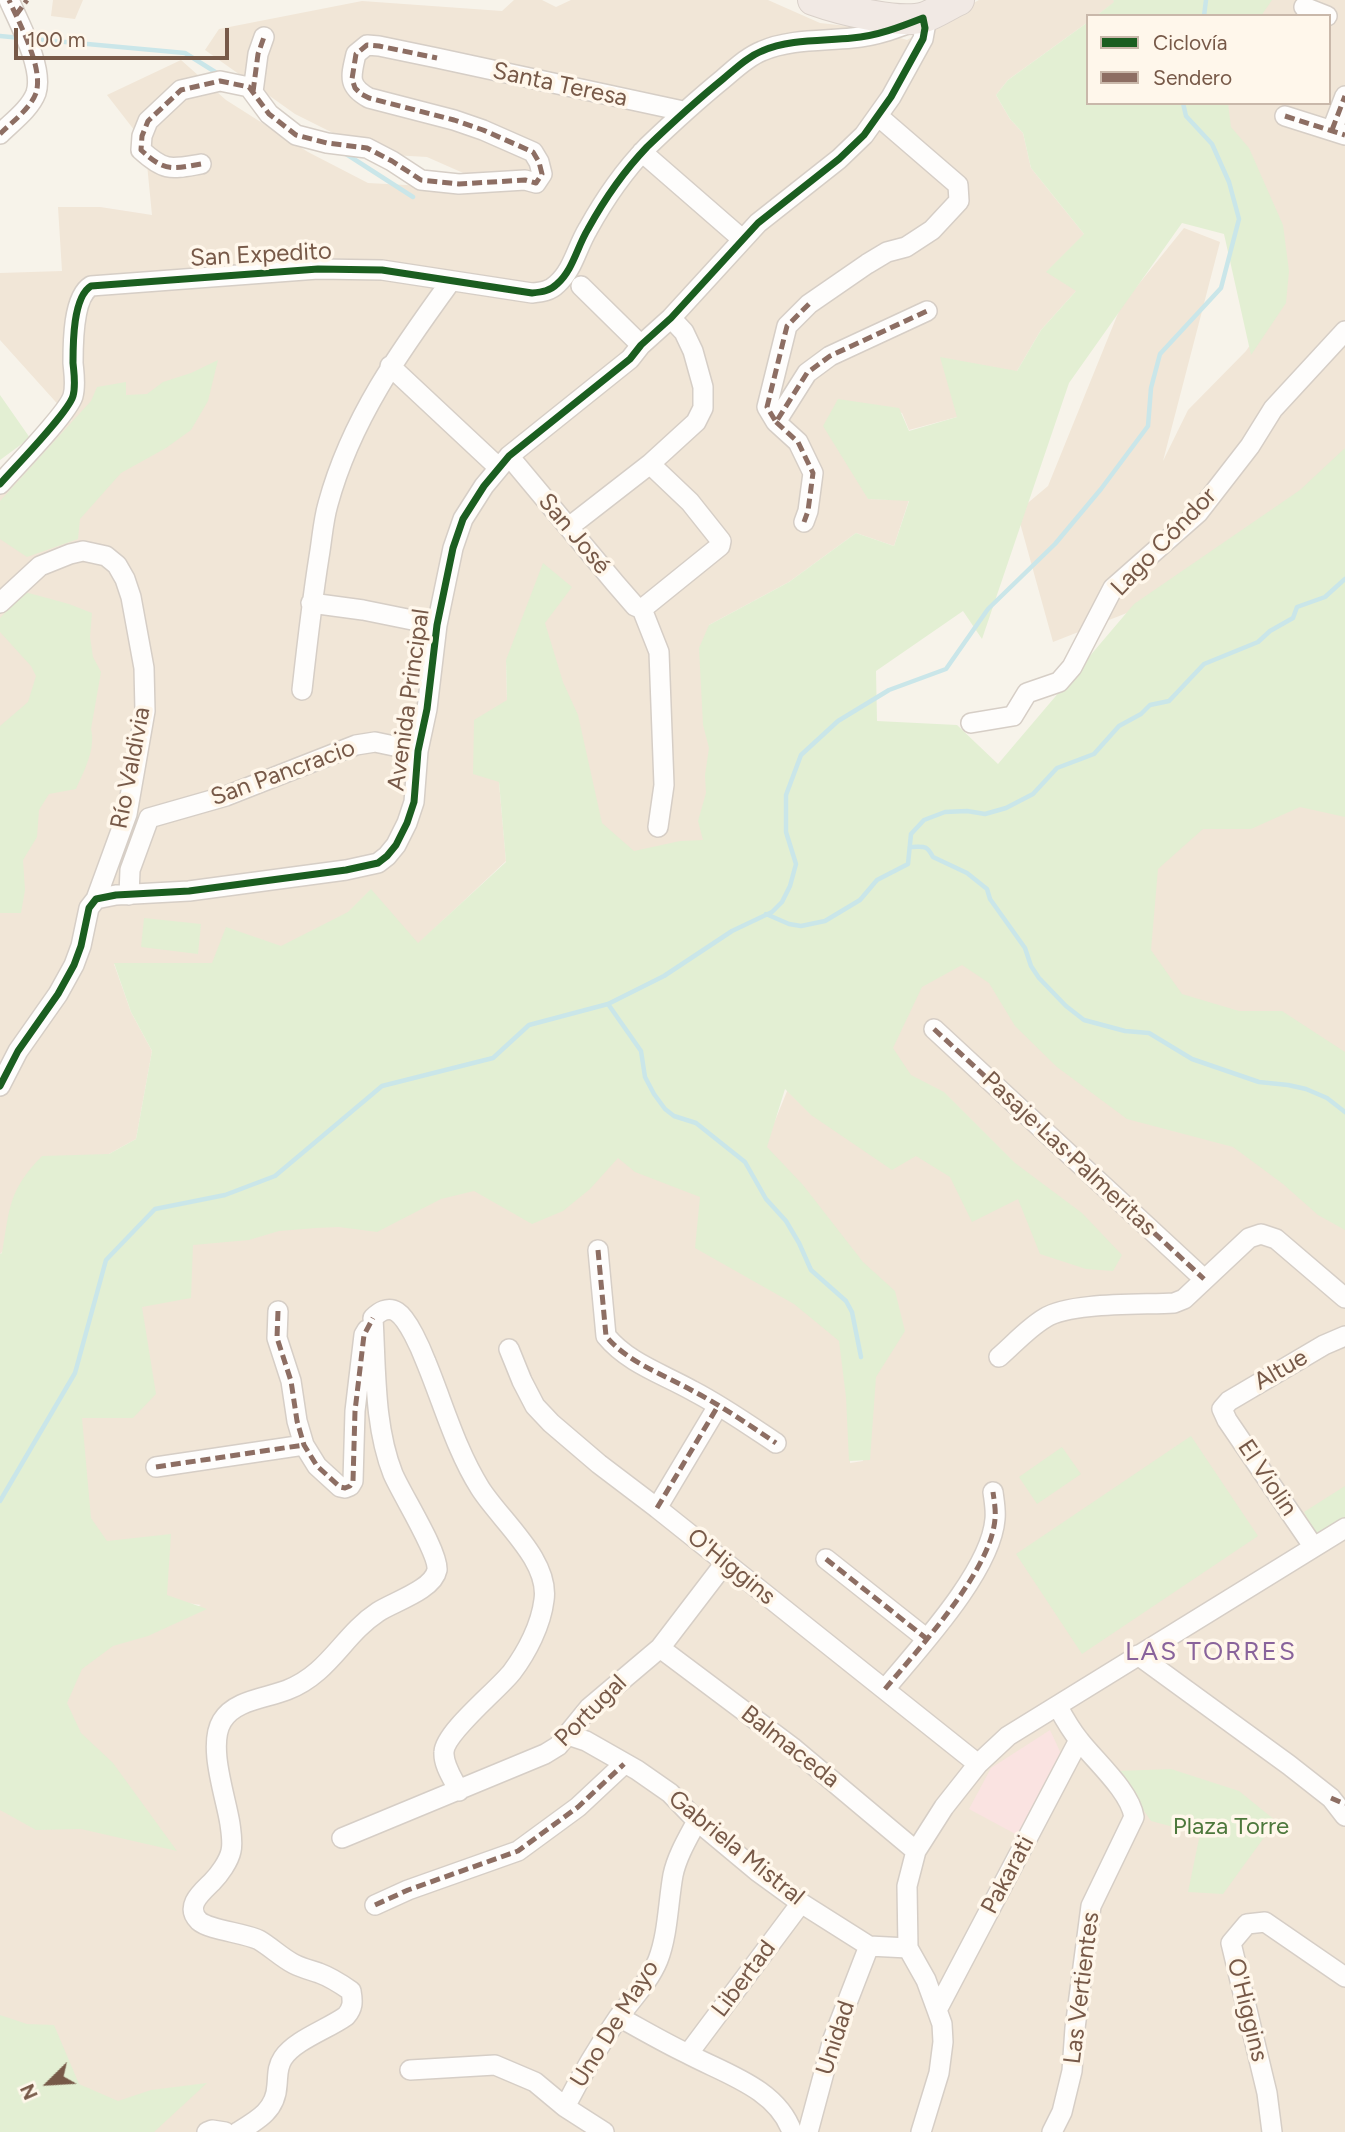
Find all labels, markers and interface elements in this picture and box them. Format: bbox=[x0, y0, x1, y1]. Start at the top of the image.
scale bar bbox=[18, 14, 233, 58]
legend bbox=[1086, 14, 1331, 105]
text: 100 m bbox=[27, 27, 86, 52]
text: Ciclovía bbox=[1153, 30, 1227, 55]
street label: Santa Teresa bbox=[490, 57, 630, 113]
text: Sendero bbox=[1153, 65, 1232, 90]
street label: San Expedito bbox=[189, 237, 333, 273]
street label: Lago Cóndor bbox=[1105, 482, 1223, 602]
street label: San José bbox=[532, 488, 616, 580]
street label: Avenida Principal bbox=[382, 607, 436, 793]
street label: Río Valdivia bbox=[105, 705, 157, 831]
street label: San Pancracio bbox=[207, 734, 359, 812]
street label: Pasaje Las Palmeritas bbox=[976, 1066, 1162, 1242]
street label: Altue bbox=[1249, 1343, 1313, 1397]
street label: El Violin bbox=[1231, 1434, 1303, 1522]
street label: O'Higgins bbox=[681, 1523, 781, 1611]
district label: LAS TORRES bbox=[1126, 1636, 1296, 1668]
street label: Portugal bbox=[549, 1669, 633, 1753]
street label: Balmaceda bbox=[735, 1700, 845, 1794]
street label: Gabriela Mistral bbox=[662, 1784, 810, 1912]
park label: Plaza Torre bbox=[1173, 1813, 1289, 1841]
street label: Pakarati bbox=[975, 1831, 1041, 1919]
street label: Las Vertientes bbox=[1058, 1910, 1106, 2066]
street label: Libertad bbox=[706, 1935, 782, 2023]
street label: Uno De Mayo bbox=[565, 1955, 665, 2093]
street label: O'Higgins bbox=[1220, 1955, 1274, 2065]
street label: Unidad bbox=[811, 1997, 861, 2079]
north arrow bbox=[14, 2048, 84, 2118]
text: N bbox=[16, 2080, 43, 2103]

